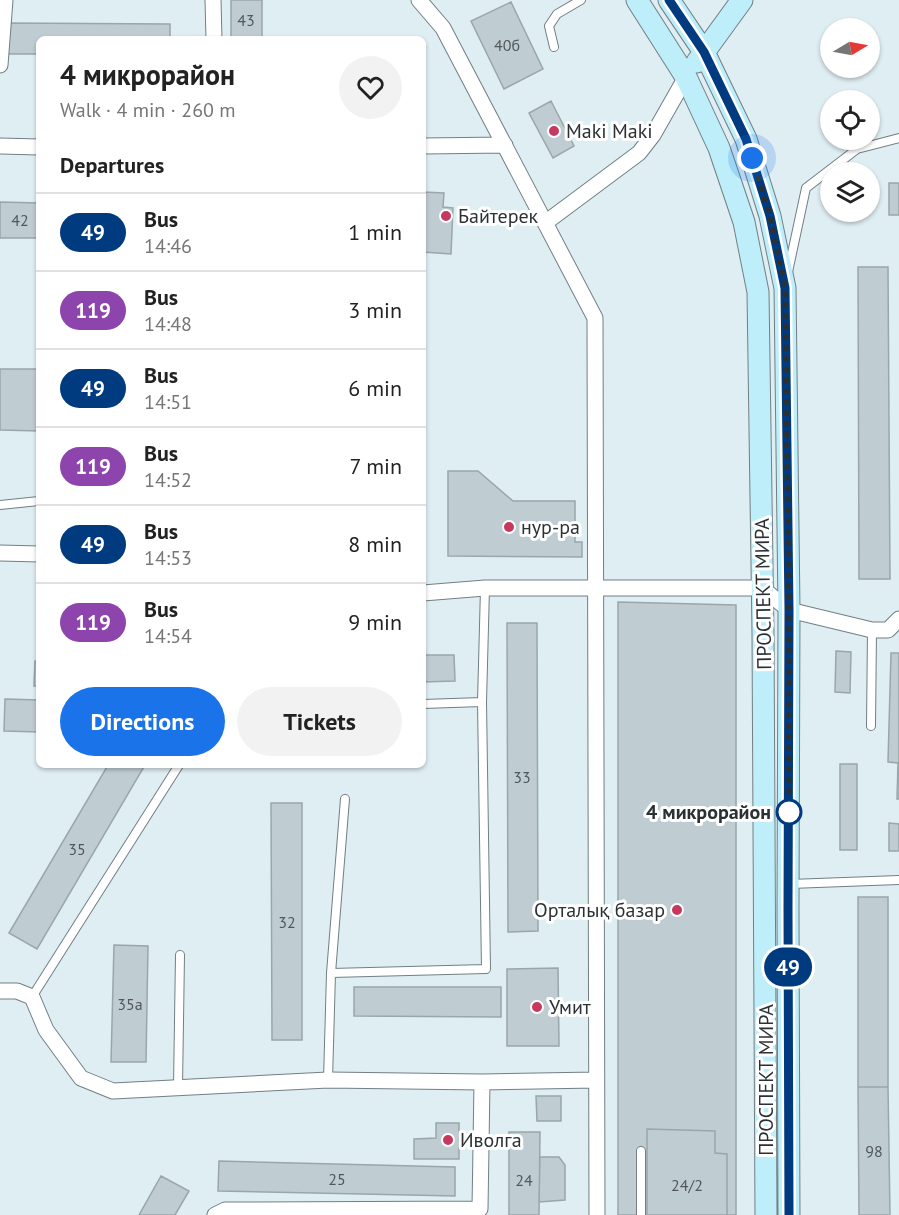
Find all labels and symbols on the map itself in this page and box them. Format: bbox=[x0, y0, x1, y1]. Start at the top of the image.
house number: 43 bbox=[237, 10, 255, 30]
north arrow bbox=[820, 18, 880, 78]
house number: 40б bbox=[494, 35, 520, 55]
place label: Maki Maki bbox=[566, 118, 653, 144]
marker: Maki Maki bbox=[547, 124, 561, 138]
your location bbox=[737, 143, 767, 173]
place label: Байтерек bbox=[458, 203, 539, 229]
marker: Байтерек bbox=[439, 209, 453, 223]
house number: 42 bbox=[11, 210, 29, 230]
place label: нур-ра bbox=[521, 514, 580, 540]
street label: ПРОСПЕКТ МИРА bbox=[749, 518, 777, 670]
marker: нур-ра bbox=[502, 520, 516, 534]
house number: 33 bbox=[513, 767, 531, 787]
place label: 4 микрорайон bbox=[646, 799, 771, 825]
marker: 4 микрорайон bbox=[776, 799, 802, 825]
house number: 35 bbox=[68, 839, 86, 859]
place label: Орталық базар bbox=[534, 897, 665, 923]
marker: Орталық базар bbox=[670, 903, 684, 917]
house number: 32 bbox=[278, 912, 296, 932]
line badge: 49 bbox=[761, 948, 815, 986]
house number: 35а bbox=[117, 994, 143, 1014]
place label: Умит bbox=[549, 994, 591, 1020]
marker: Умит bbox=[530, 1000, 544, 1014]
street label: ПРОСПЕКТ МИРА bbox=[753, 1004, 779, 1156]
place label: Иволга bbox=[460, 1127, 522, 1153]
marker: Иволга bbox=[441, 1133, 455, 1147]
house number: 98 bbox=[865, 1141, 883, 1161]
house number: 25 bbox=[328, 1169, 346, 1189]
house number: 24 bbox=[515, 1170, 533, 1190]
house number: 24/2 bbox=[671, 1175, 703, 1195]

